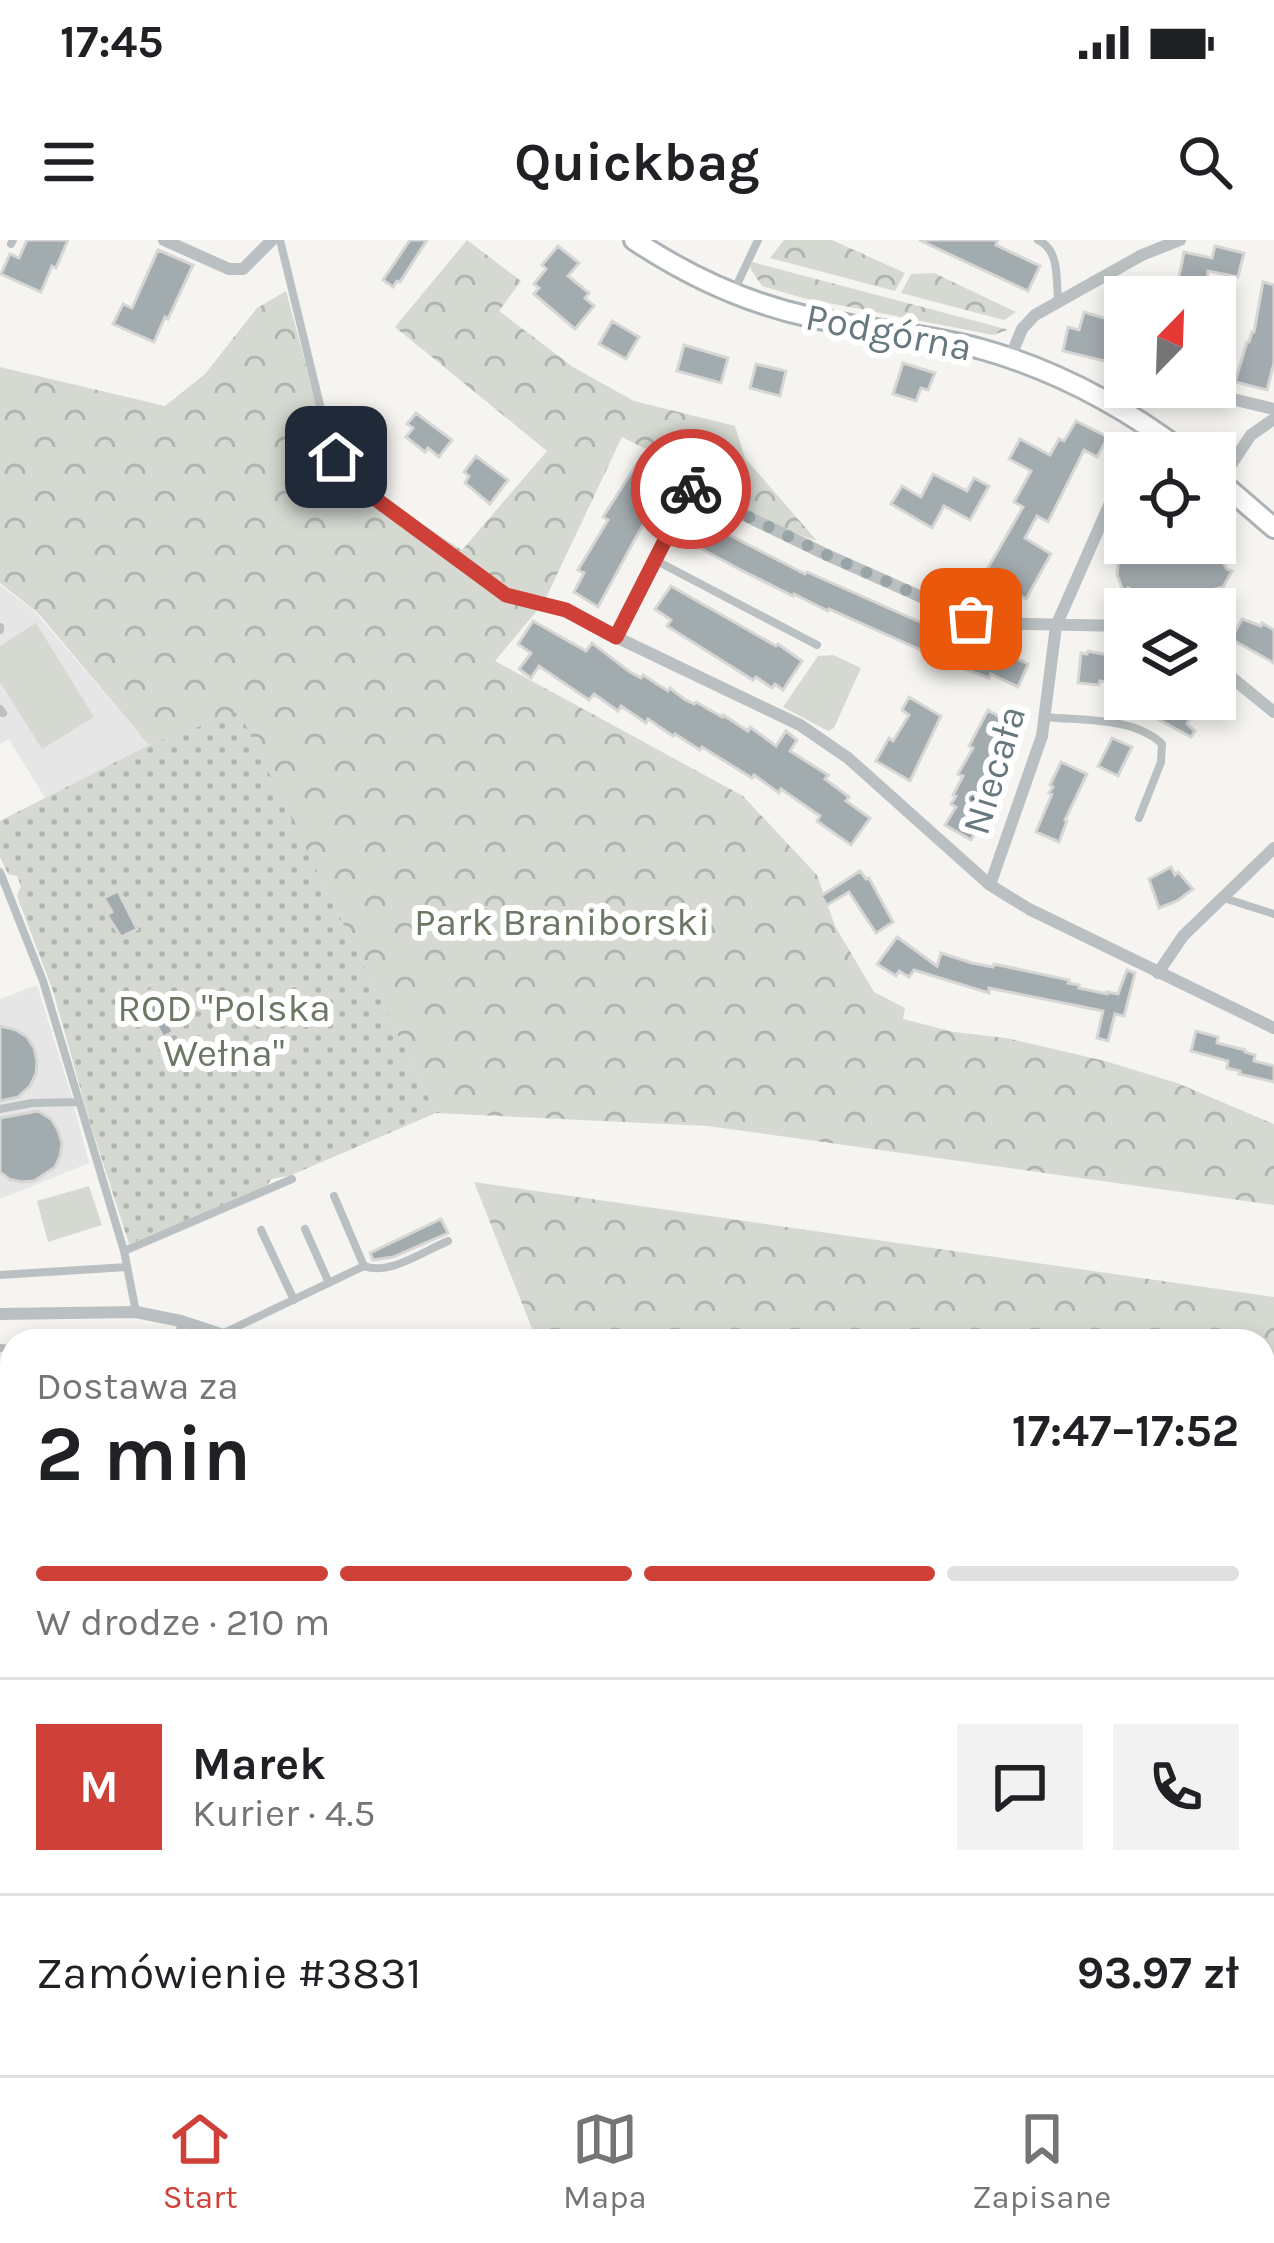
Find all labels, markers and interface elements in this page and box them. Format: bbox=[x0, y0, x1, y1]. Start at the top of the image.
text: 17:45 bbox=[60, 16, 164, 68]
icon: menu bbox=[36, 129, 102, 195]
icon: search bbox=[1172, 129, 1238, 195]
text: Quickbag bbox=[514, 130, 760, 194]
north arrow bbox=[1104, 276, 1236, 408]
map controls bbox=[1104, 276, 1236, 720]
street label: Podgórna bbox=[802, 293, 976, 371]
pin bbox=[285, 406, 387, 508]
icon: home bbox=[303, 424, 369, 490]
courier bbox=[631, 429, 751, 549]
button: locate bbox=[1104, 432, 1236, 564]
icon: bike bbox=[658, 456, 724, 522]
pin bbox=[920, 568, 1022, 670]
icon: bag bbox=[938, 586, 1004, 652]
button: layers bbox=[1104, 588, 1236, 720]
street label: Niecała bbox=[953, 700, 1035, 840]
park label: Park Braniborski bbox=[414, 899, 710, 945]
park label: ROD "Polska Wełna" bbox=[117, 985, 331, 1076]
text: Dostawa za bbox=[36, 1363, 239, 1409]
text: 17:47–17:52 bbox=[1012, 1405, 1239, 1457]
text: 2 min bbox=[36, 1408, 251, 1500]
text: W drodze · 210 m bbox=[36, 1599, 330, 1645]
button: chat bbox=[957, 1724, 1083, 1850]
button: phone bbox=[1113, 1724, 1239, 1850]
text: Marek bbox=[192, 1738, 326, 1790]
text: M bbox=[79, 1761, 119, 1813]
text: Kurier · 4.5 bbox=[192, 1790, 375, 1836]
text: Zamówienie #3831 bbox=[36, 1947, 421, 1999]
text: 93.97 zł bbox=[1077, 1947, 1239, 1999]
tab: Start bbox=[163, 2106, 238, 2216]
tab: Mapa bbox=[563, 2106, 647, 2216]
tab: Zapisane bbox=[972, 2106, 1111, 2216]

